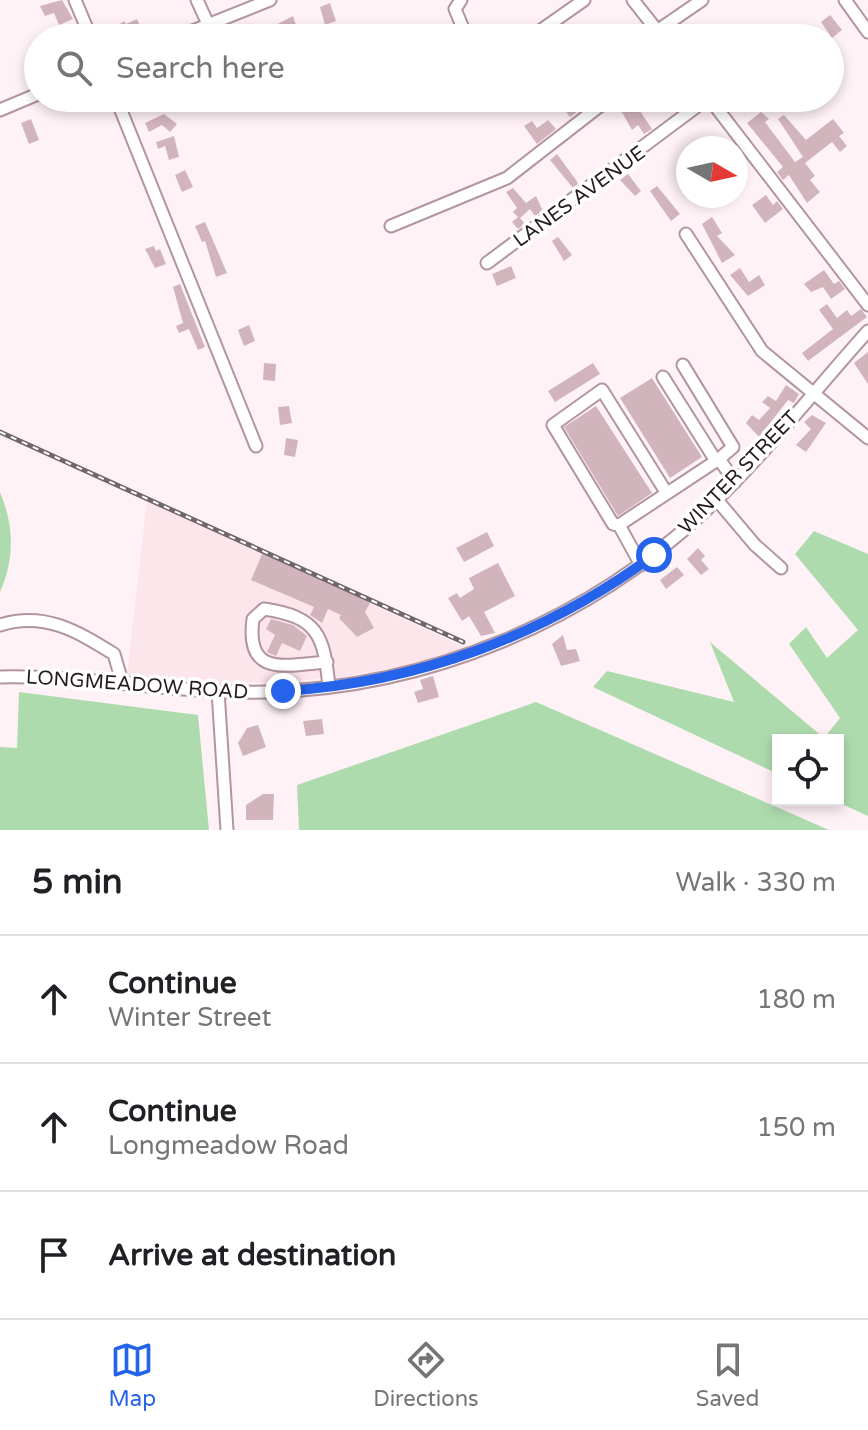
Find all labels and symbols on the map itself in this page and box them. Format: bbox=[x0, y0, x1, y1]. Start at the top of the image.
north arrow bbox=[676, 136, 748, 208]
street label: LANES AVENUE bbox=[509, 141, 650, 253]
street label: WINTER STREET bbox=[674, 406, 804, 539]
route start bbox=[636, 537, 672, 573]
street label: LONGMEADOW ROAD bbox=[25, 665, 249, 705]
route end bbox=[265, 673, 301, 709]

